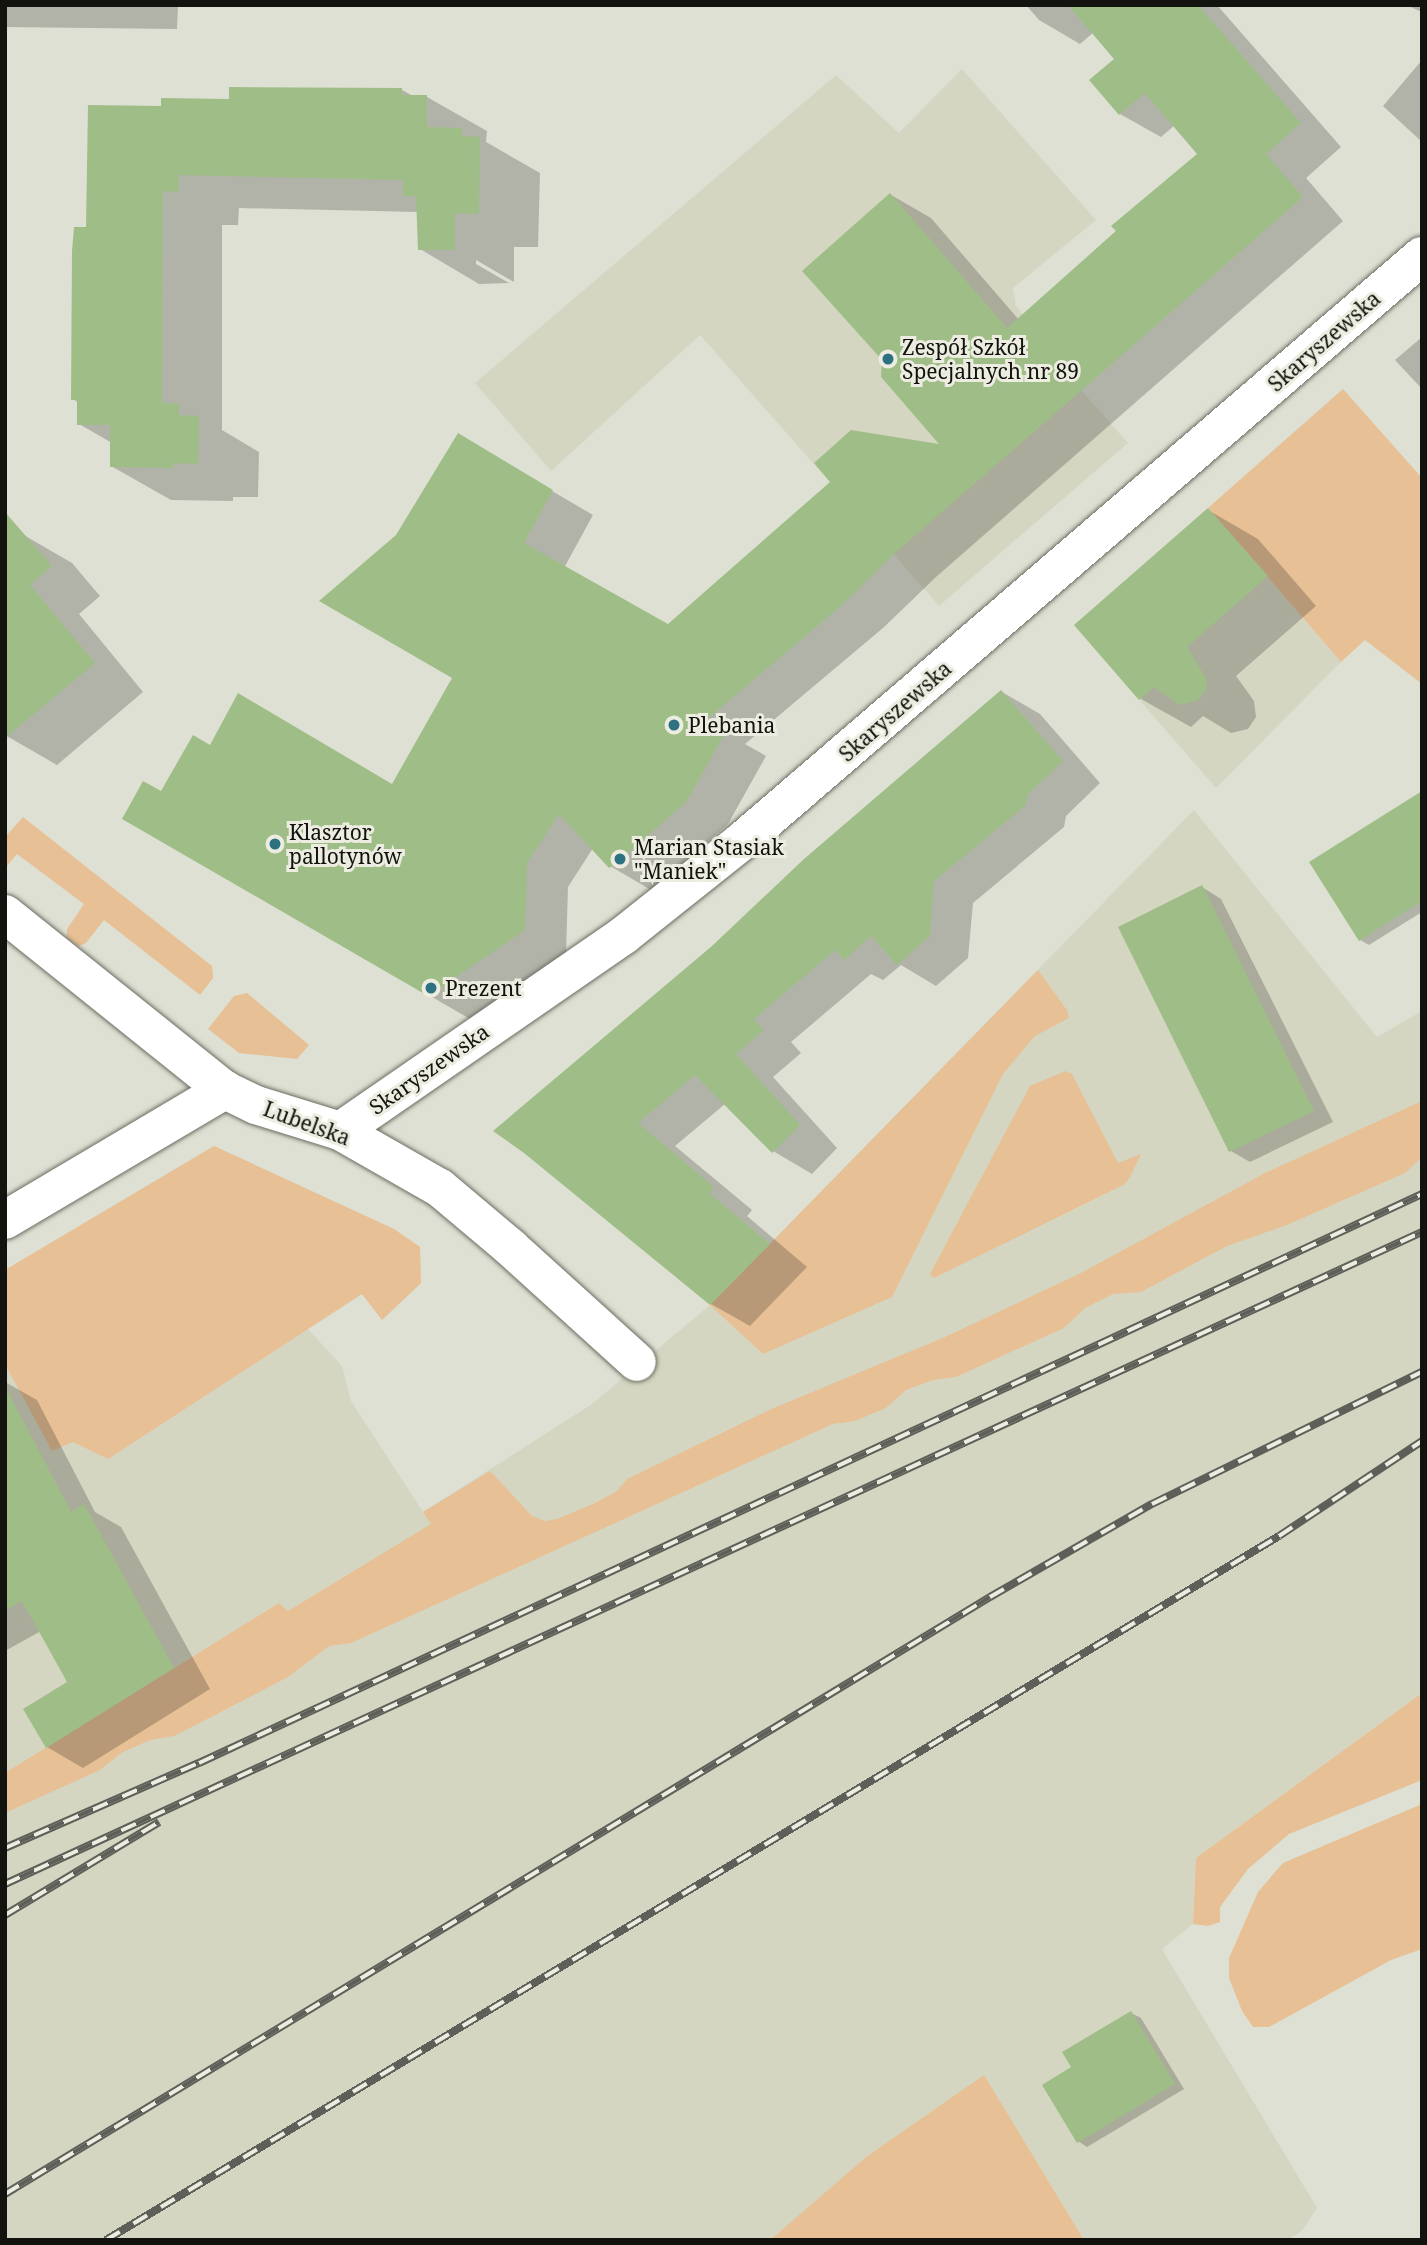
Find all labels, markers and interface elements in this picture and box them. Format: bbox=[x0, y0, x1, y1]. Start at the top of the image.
street label: Skaryszewska bbox=[1263, 285, 1385, 397]
place label: Zespół Szkół Specjalnych nr 89 bbox=[902, 334, 1079, 384]
marker: Zespół Szkół Specjalnych nr 89 bbox=[880, 351, 896, 367]
street label: Skaryszewska bbox=[834, 655, 956, 767]
place label: Plebania bbox=[688, 712, 775, 738]
marker: Plebania bbox=[666, 717, 682, 733]
place label: Klasztor pallotynów bbox=[289, 819, 402, 869]
place label: Marian Stasiak "Maniek" bbox=[634, 834, 784, 884]
marker: Klasztor pallotynów bbox=[267, 836, 283, 852]
marker: Marian Stasiak "Maniek" bbox=[612, 851, 628, 867]
place label: Prezent bbox=[445, 975, 522, 1001]
marker: Prezent bbox=[423, 980, 439, 996]
street label: Skaryszewska bbox=[364, 1018, 494, 1120]
street label: Lubelska bbox=[260, 1096, 354, 1150]

